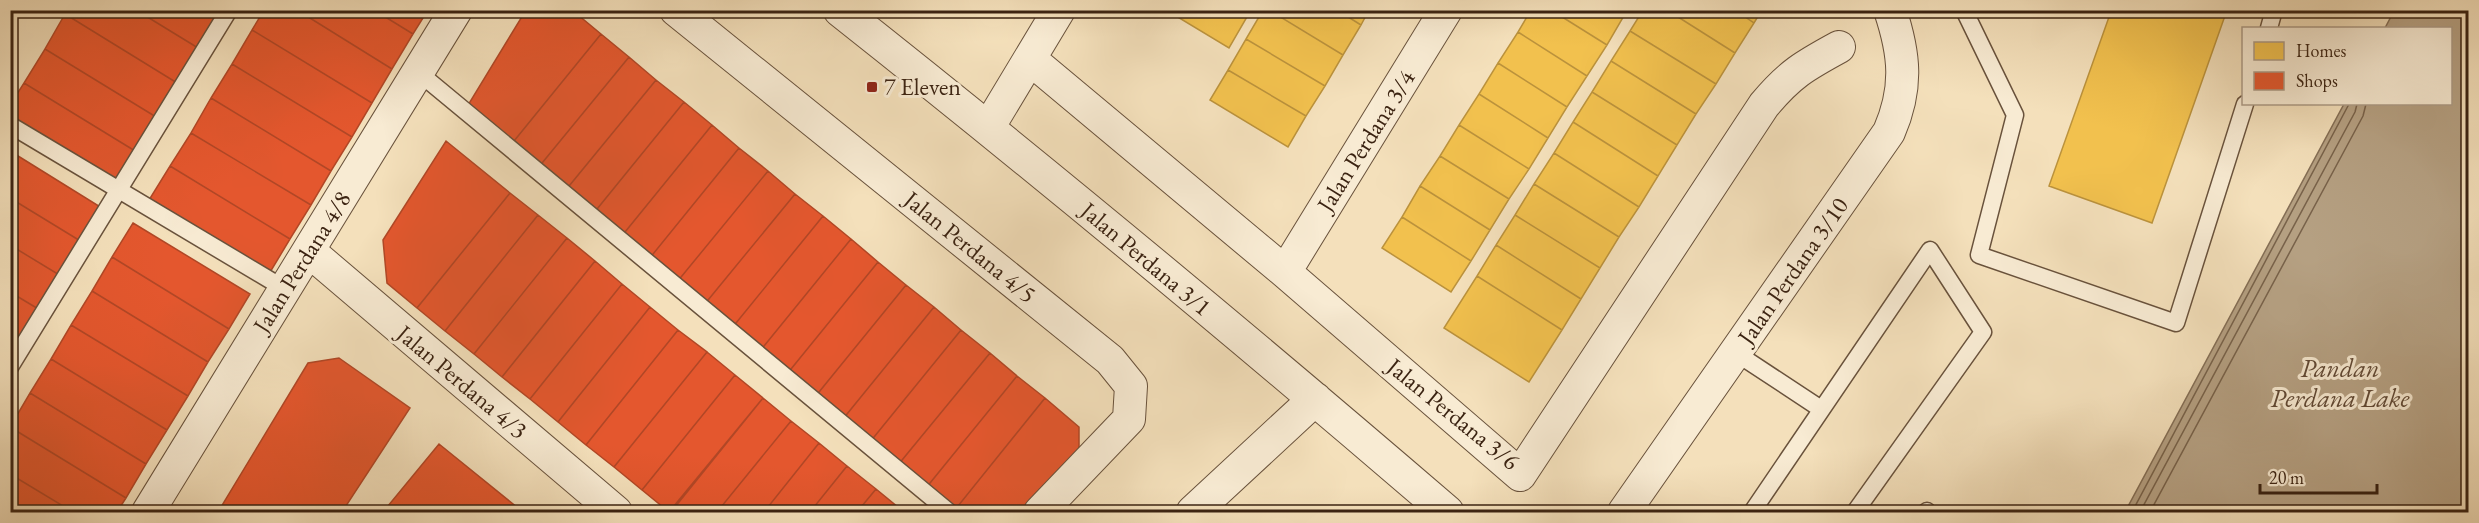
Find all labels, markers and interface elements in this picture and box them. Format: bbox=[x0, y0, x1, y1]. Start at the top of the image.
legend bbox=[2242, 27, 2452, 105]
text: Homes bbox=[2296, 39, 2347, 62]
street label: Jalan Perdana 3/4 bbox=[1309, 64, 1422, 219]
text: Shops bbox=[2296, 69, 2338, 92]
place label: 7 Eleven bbox=[884, 71, 961, 102]
marker: 7 Eleven bbox=[865, 80, 879, 94]
street label: Jalan Perdana 4/5 bbox=[896, 183, 1043, 309]
street label: Jalan Perdana 4/8 bbox=[245, 185, 357, 340]
street label: Jalan Perdana 3/10 bbox=[1729, 191, 1855, 352]
street label: Jalan Perdana 3/1 bbox=[1073, 194, 1218, 322]
street label: Jalan Perdana 4/3 bbox=[389, 317, 534, 445]
street label: Jalan Perdana 3/6 bbox=[1379, 350, 1526, 476]
water label: Pandan Perdana Lake bbox=[2271, 351, 2411, 415]
scale bar bbox=[2260, 457, 2377, 495]
text: 20 m bbox=[2269, 466, 2304, 489]

